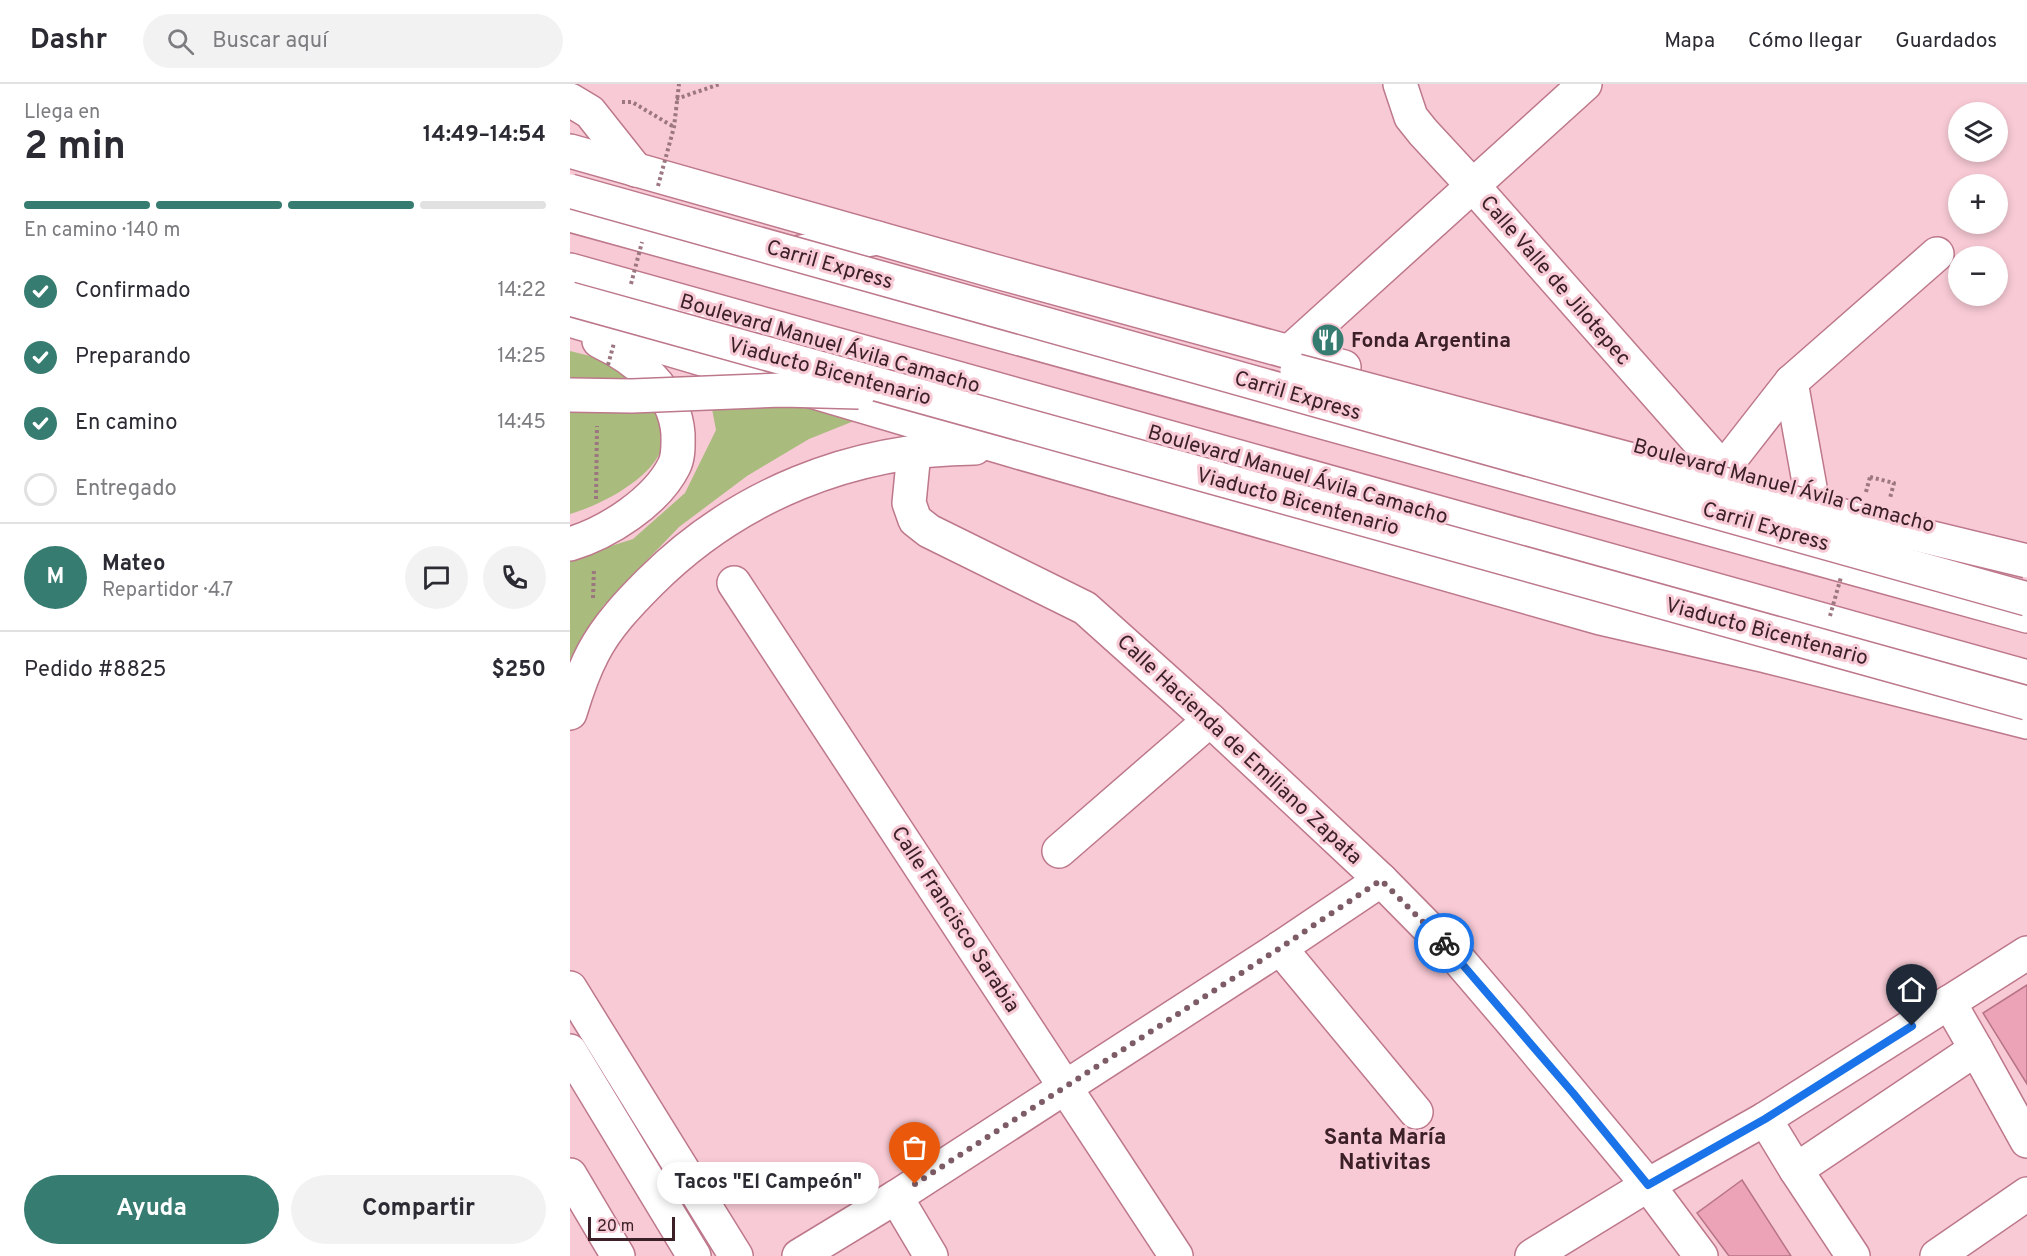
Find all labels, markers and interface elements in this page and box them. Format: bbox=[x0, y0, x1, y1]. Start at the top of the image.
search box bbox=[143, 14, 563, 68]
text: Dashr bbox=[30, 23, 107, 59]
icon: search bbox=[164, 25, 197, 58]
text: Buscar aquí bbox=[212, 28, 328, 55]
text: Mapa bbox=[1664, 28, 1715, 55]
text: Cómo llegar bbox=[1748, 28, 1862, 55]
text: Guardados bbox=[1895, 28, 1997, 55]
text: Llega en bbox=[24, 100, 100, 126]
map controls bbox=[1948, 102, 2008, 306]
button: layers bbox=[1948, 102, 2008, 162]
text: 14:49–14:54 bbox=[423, 122, 546, 149]
text: 2 min bbox=[24, 124, 126, 173]
button: + bbox=[1948, 174, 2008, 234]
street label: Calle Valle de Jilotepec bbox=[1473, 190, 1636, 372]
text: En camino · 140 m bbox=[24, 218, 181, 244]
street label: Carril Express bbox=[763, 234, 896, 296]
button: − bbox=[1948, 246, 2008, 306]
icon: check bbox=[24, 275, 57, 308]
text: Confirmado bbox=[75, 278, 191, 305]
text: 14:22 bbox=[498, 278, 546, 304]
street label: Boulevard Manuel Ávila Camacho bbox=[676, 288, 983, 400]
restaurant icon: Fonda Argentina bbox=[1310, 322, 1346, 358]
place label: Fonda Argentina bbox=[1351, 328, 1511, 355]
street label: Viaducto Bicentenario bbox=[725, 332, 934, 413]
icon: check bbox=[24, 341, 57, 374]
text: Preparando bbox=[75, 344, 191, 371]
text: 14:25 bbox=[497, 344, 546, 370]
street label: Carril Express bbox=[1231, 365, 1364, 427]
icon: check bbox=[24, 407, 57, 440]
text: En camino bbox=[75, 410, 177, 437]
text: 14:45 bbox=[497, 410, 546, 436]
street label: Boulevard Manuel Ávila Camacho bbox=[1144, 419, 1451, 531]
street label: Boulevard Manuel Ávila Camacho bbox=[1630, 432, 1938, 540]
street label: Viaducto Bicentenario bbox=[1193, 462, 1402, 543]
text: Entregado bbox=[75, 476, 177, 503]
street label: Carril Express bbox=[1699, 496, 1832, 558]
button: chat bbox=[405, 546, 468, 609]
button: phone bbox=[483, 546, 546, 609]
text: Mateo bbox=[102, 551, 165, 578]
text: M bbox=[47, 564, 64, 591]
text: Repartidor · 4.7 bbox=[102, 578, 233, 604]
street label: Viaducto Bicentenario bbox=[1662, 592, 1871, 673]
street label: Calle Hacienda de Emiliano Zapata bbox=[1111, 629, 1367, 871]
text: Pedido #8825 bbox=[24, 657, 167, 684]
text: $250 bbox=[491, 657, 546, 684]
street label: Calle Francisco Sarabia bbox=[884, 821, 1025, 1018]
courier bbox=[1414, 913, 1474, 973]
icon: bike bbox=[1428, 927, 1461, 960]
pin bbox=[1886, 964, 1937, 1026]
icon: home bbox=[1895, 973, 1928, 1006]
pin bbox=[889, 1122, 940, 1184]
district label: Santa María Nativitas bbox=[1324, 1125, 1446, 1177]
icon: bag bbox=[898, 1131, 931, 1164]
callout: Tacos "El Campeón" bbox=[657, 1163, 879, 1205]
text: Tacos "El Campeón" bbox=[674, 1170, 862, 1196]
button: Ayuda bbox=[24, 1175, 279, 1244]
button: Compartir bbox=[291, 1175, 546, 1244]
scale bar bbox=[588, 1214, 675, 1242]
text: 20 m bbox=[597, 1217, 634, 1237]

